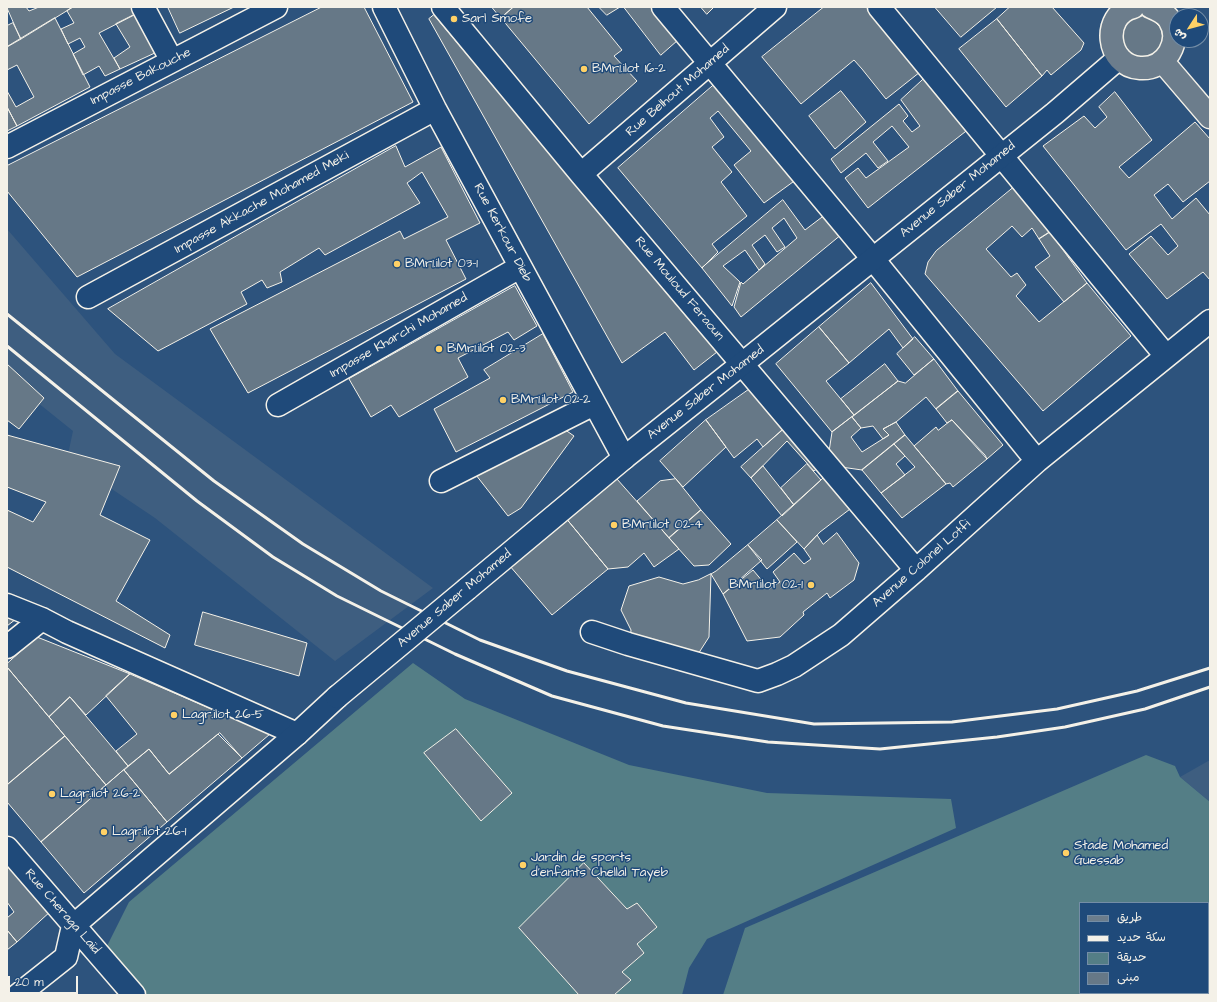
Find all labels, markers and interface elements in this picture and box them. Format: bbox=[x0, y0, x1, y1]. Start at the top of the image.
north arrow bbox=[1169, 8, 1209, 48]
place label: Sarl Smofe bbox=[462, 11, 532, 27]
marker: Sarl Smofe bbox=[449, 14, 459, 24]
text: ش bbox=[1170, 25, 1189, 44]
street label: Rue Belhout Mohamed bbox=[623, 42, 733, 140]
street label: Impasse Bakouche bbox=[88, 45, 194, 109]
place label: BMr1.ilot 16-2 bbox=[592, 61, 666, 77]
marker: BMr1.ilot 16-2 bbox=[579, 64, 589, 74]
street label: Avenue Saber Mohamed bbox=[897, 139, 1019, 241]
street label: Impasse Akkache Mohamed Meki bbox=[172, 148, 352, 258]
street label: Rue Kerkour Dieb bbox=[469, 181, 535, 285]
street label: Rue Mouloud Feraoun bbox=[631, 234, 727, 344]
place label: BMr1.ilot 03-1 bbox=[405, 256, 478, 272]
marker: BMr1.ilot 03-1 bbox=[392, 259, 402, 269]
street label: Impasse Kharchi Mohamed bbox=[328, 290, 470, 382]
place label: BMr1.ilot 02-3 bbox=[447, 341, 526, 357]
street label: Avenue Saber Mohamed bbox=[644, 343, 768, 443]
marker: BMr1.ilot 02-3 bbox=[434, 344, 444, 354]
place label: BMr1.ilot 02-2 bbox=[511, 392, 591, 408]
marker: BMr1.ilot 02-2 bbox=[498, 395, 508, 405]
place label: BMr1.ilot 02-4 bbox=[622, 517, 703, 533]
street label: Avenue Colonel Lotfi bbox=[870, 517, 974, 611]
marker: BMr1.ilot 02-4 bbox=[609, 520, 619, 530]
street label: Avenue Saber Mohamed bbox=[395, 547, 515, 651]
place label: BMr1.ilot 02-1 bbox=[729, 577, 803, 593]
marker: BMr1.ilot 02-1 bbox=[806, 580, 816, 590]
place label: Lagr.ilot 26-5 bbox=[182, 707, 264, 723]
marker: Lagr.ilot 26-5 bbox=[169, 710, 179, 720]
place label: Lagr.ilot 26-2 bbox=[60, 786, 140, 802]
marker: Lagr.ilot 26-2 bbox=[47, 789, 57, 799]
place label: Lagr.ilot 26-1 bbox=[112, 824, 186, 840]
marker: Lagr.ilot 26-1 bbox=[99, 827, 109, 837]
place label: Stade Mohamed Guessab bbox=[1074, 838, 1168, 869]
marker: Stade Mohamed Guessab bbox=[1061, 848, 1071, 858]
place label: Jardin de sports d'enfants Chellal Tayeb bbox=[531, 850, 668, 881]
marker: Jardin de sports d'enfants Chellal Tayeb bbox=[518, 860, 528, 870]
street label: Rue Cheraga Laïd bbox=[21, 866, 103, 958]
legend bbox=[1079, 902, 1209, 994]
text: طريق bbox=[1117, 909, 1142, 926]
text: سكة حديد bbox=[1117, 929, 1166, 946]
text: حديقة bbox=[1117, 949, 1146, 966]
scale bar bbox=[10, 968, 80, 994]
text: مبنى bbox=[1117, 969, 1140, 986]
text: 20 m bbox=[15, 974, 44, 991]

